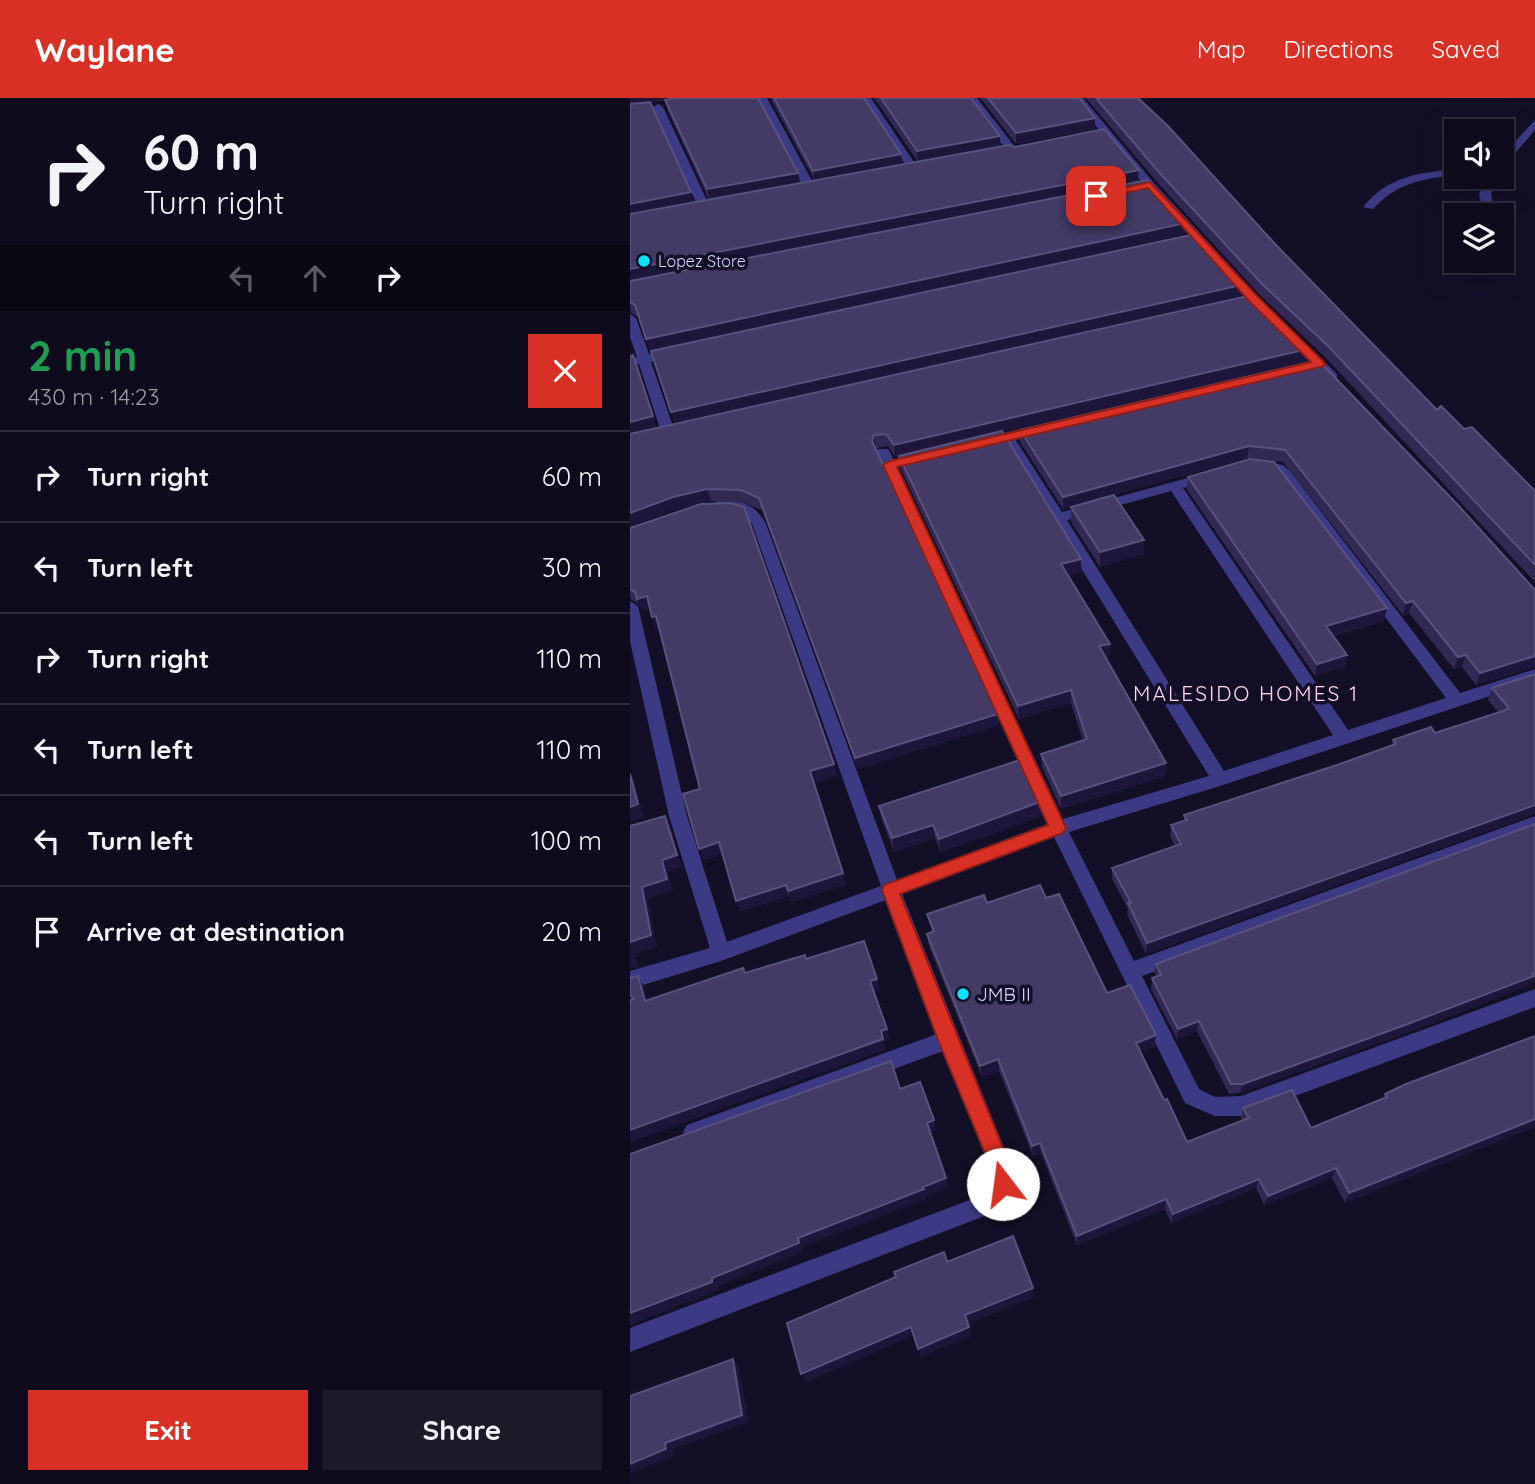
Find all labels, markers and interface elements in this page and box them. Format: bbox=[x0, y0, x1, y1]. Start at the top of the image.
text: Waylane bbox=[35, 29, 175, 70]
text: Map bbox=[1197, 34, 1246, 64]
text: Directions bbox=[1284, 34, 1394, 64]
text: Saved bbox=[1432, 34, 1500, 64]
map controls bbox=[1444, 119, 1514, 273]
button: sound bbox=[1444, 119, 1514, 189]
text: 60 m bbox=[143, 121, 259, 182]
icon: right bbox=[28, 126, 119, 217]
pin bbox=[1066, 166, 1126, 226]
icon: arrive bbox=[1077, 177, 1115, 215]
text: Turn right bbox=[143, 182, 284, 222]
button: layers bbox=[1444, 203, 1514, 273]
place label: Lopez Store bbox=[658, 251, 746, 271]
marker: Lopez Store bbox=[636, 253, 652, 269]
icon: left bbox=[223, 259, 261, 297]
icon: ahead bbox=[296, 259, 334, 297]
icon: right bbox=[369, 259, 407, 297]
text: 2 min bbox=[28, 329, 137, 382]
button: close bbox=[528, 334, 602, 408]
text: 430 m · 14:23 bbox=[28, 382, 160, 411]
icon: right bbox=[28, 458, 66, 496]
text: Turn right bbox=[87, 460, 209, 493]
text: 60 m bbox=[542, 460, 602, 493]
icon: left bbox=[28, 549, 66, 587]
text: Turn left bbox=[87, 551, 194, 584]
text: 30 m bbox=[542, 551, 602, 584]
icon: right bbox=[28, 640, 66, 678]
text: Turn right bbox=[87, 642, 209, 675]
text: 110 m bbox=[536, 642, 602, 675]
district label: MALESIDO HOMES 1 bbox=[1133, 680, 1359, 706]
icon: left bbox=[28, 731, 66, 769]
text: Turn left bbox=[87, 733, 194, 766]
text: 110 m bbox=[536, 733, 602, 766]
icon: left bbox=[28, 822, 66, 860]
text: Turn left bbox=[87, 824, 194, 857]
text: 100 m bbox=[531, 824, 602, 857]
icon: arrive bbox=[28, 913, 66, 951]
text: Arrive at destination bbox=[87, 915, 345, 948]
text: 20 m bbox=[541, 915, 602, 948]
place label: JMB II bbox=[977, 982, 1031, 1006]
marker: JMB II bbox=[955, 986, 971, 1002]
position arrow bbox=[966, 1147, 1040, 1221]
button: Exit bbox=[28, 1390, 308, 1470]
button: Share bbox=[322, 1390, 602, 1470]

